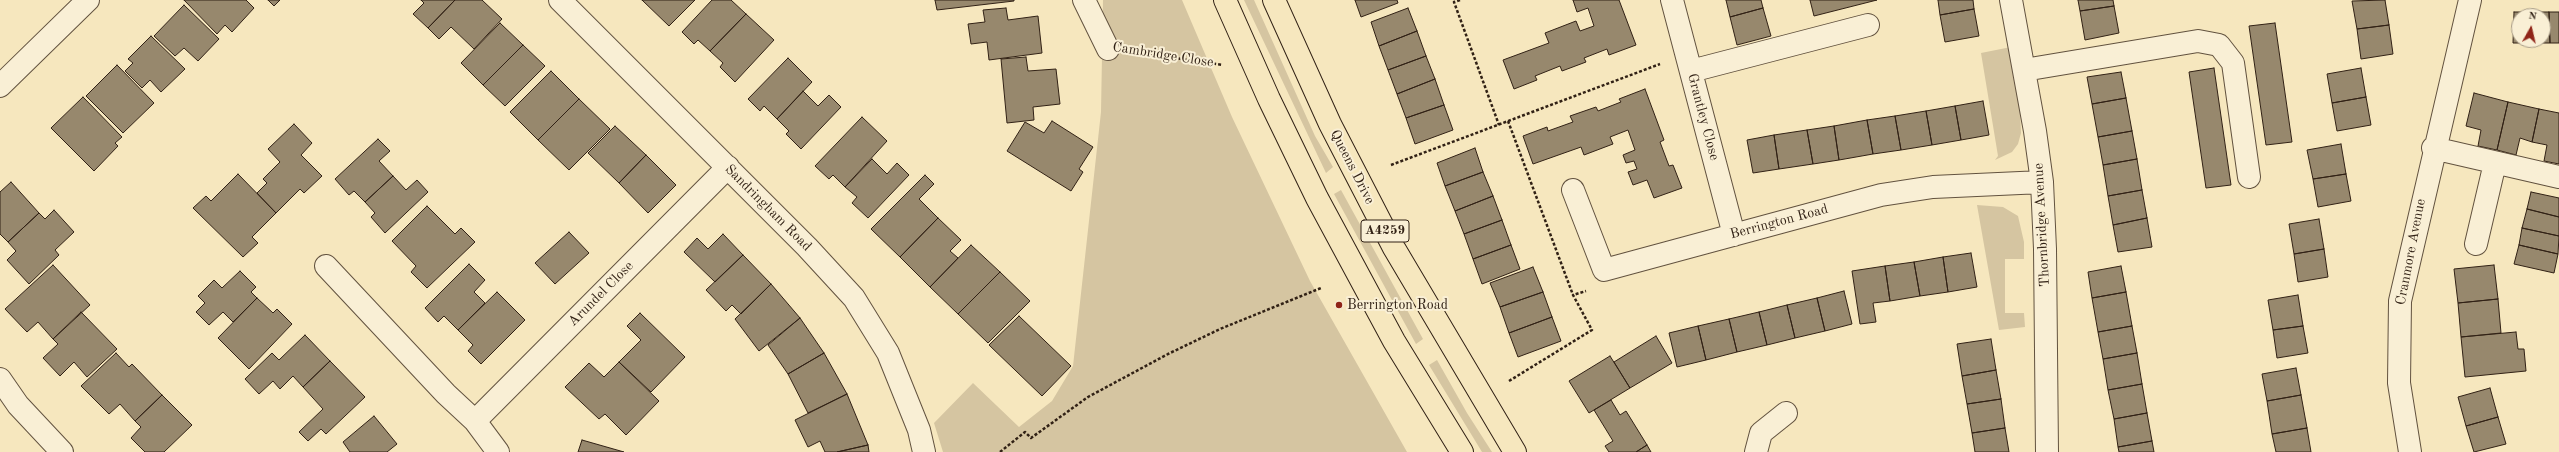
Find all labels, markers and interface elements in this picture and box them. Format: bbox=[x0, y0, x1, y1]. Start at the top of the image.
north arrow bbox=[2511, 8, 2551, 48]
text: N bbox=[2528, 11, 2538, 23]
street label: Cambridge Close bbox=[1111, 39, 1215, 71]
street label: Grantley Close bbox=[1683, 72, 1723, 162]
street label: Queens Drive bbox=[1326, 127, 1378, 207]
street label: Sandringham Road bbox=[721, 161, 815, 255]
street label: Thornbridge Avenue bbox=[2030, 163, 2054, 287]
street label: Cranmore Avenue bbox=[2392, 197, 2430, 307]
street label: Berrington Road bbox=[1728, 201, 1830, 243]
road number: A4259 bbox=[1361, 220, 1409, 242]
street label: Arundel Close bbox=[565, 258, 637, 330]
place label: Berrington Road bbox=[1347, 297, 1448, 313]
marker: Berrington Road bbox=[1334, 300, 1344, 310]

